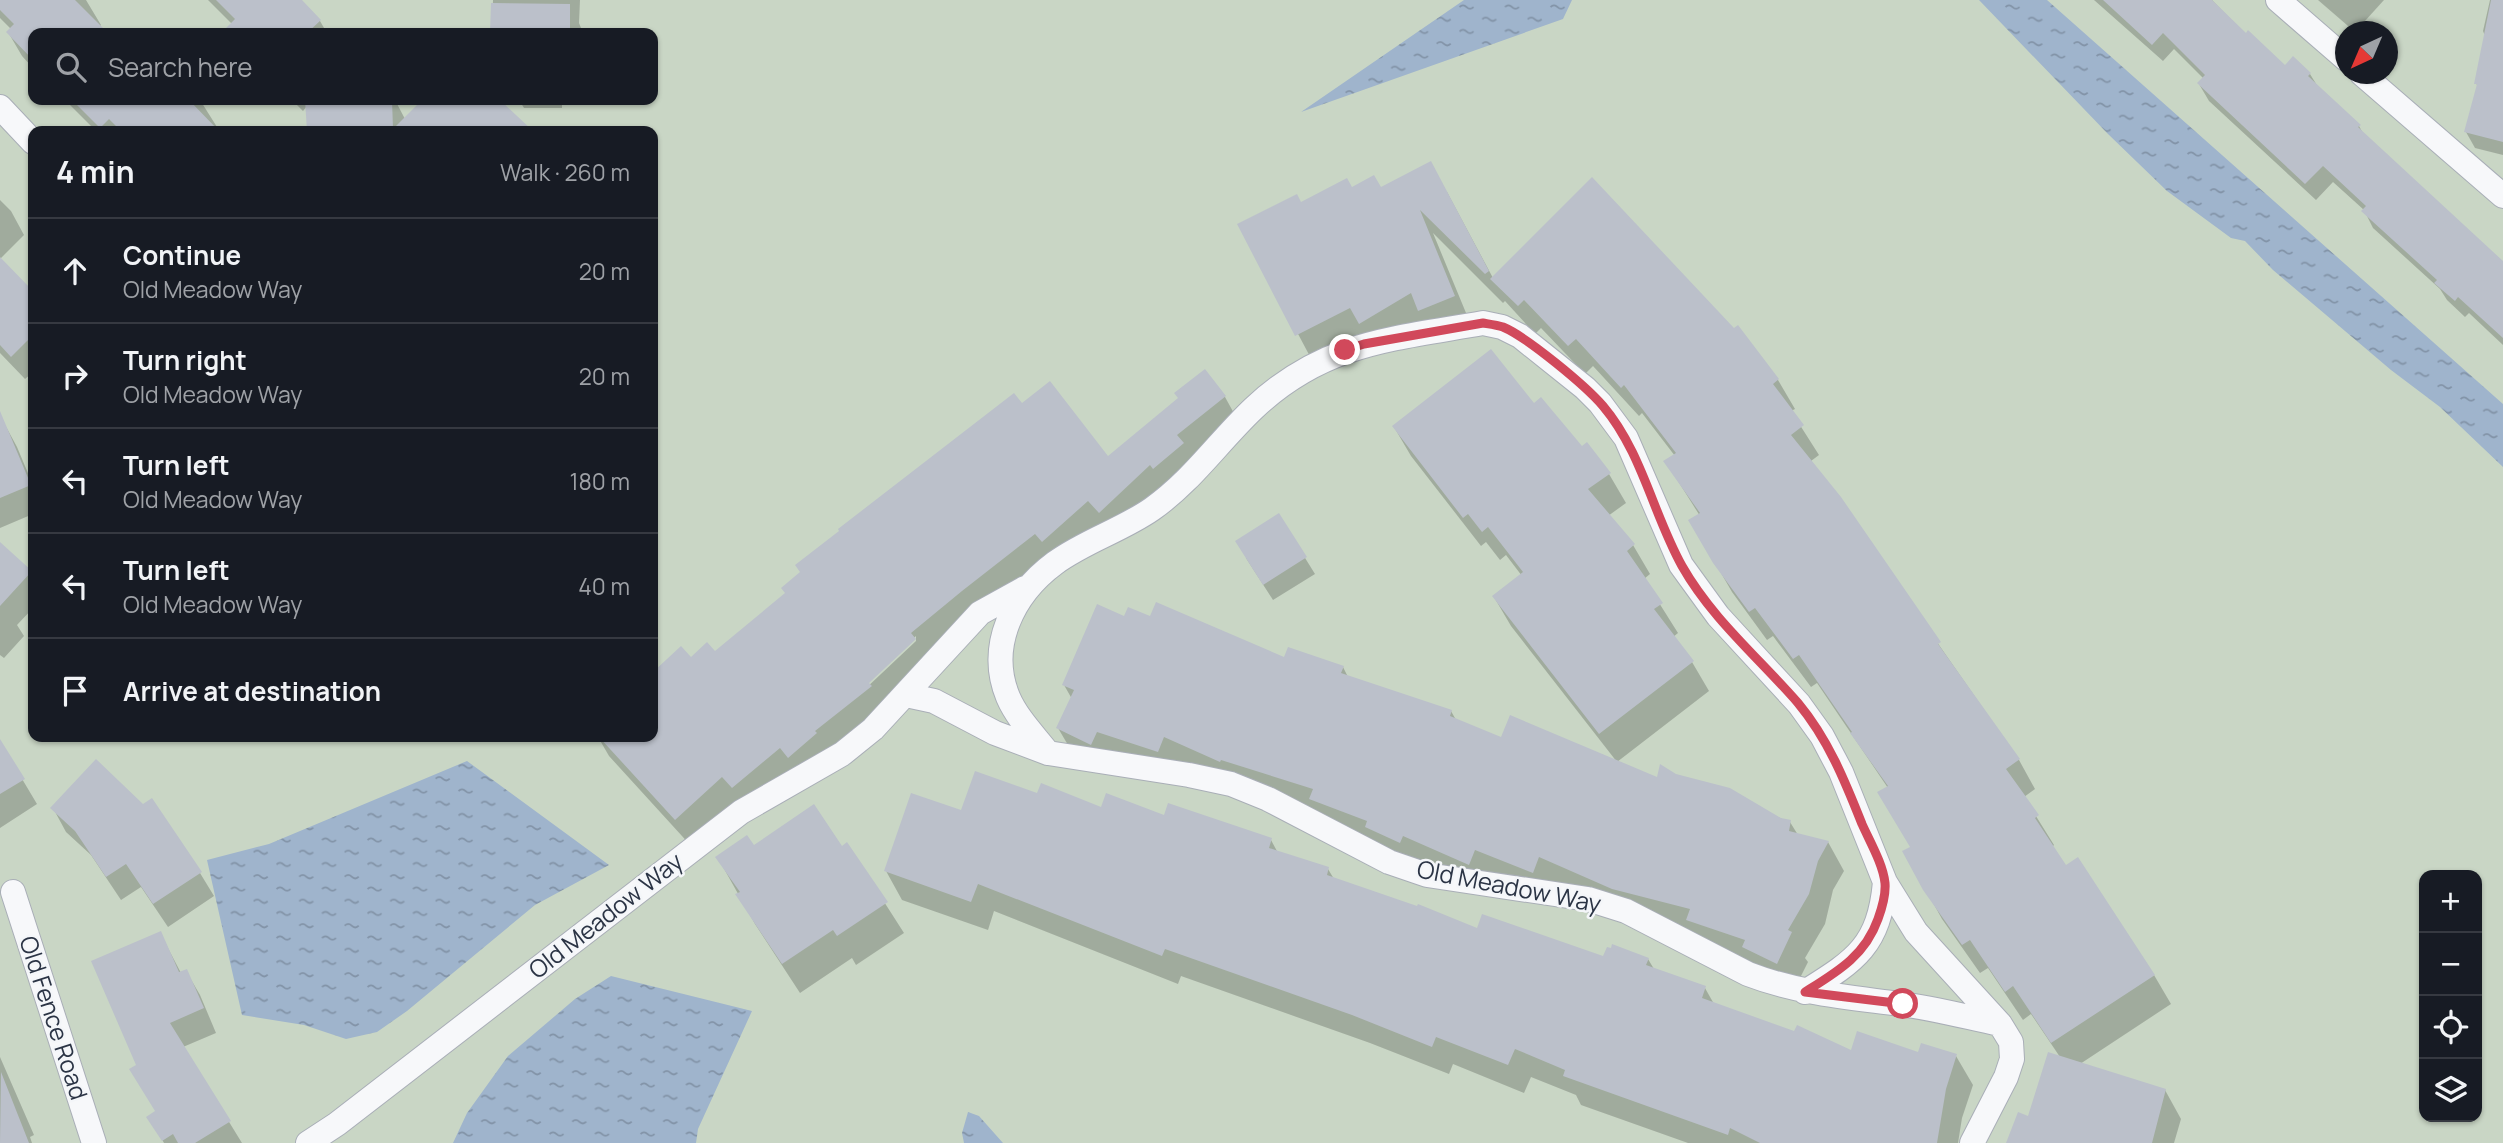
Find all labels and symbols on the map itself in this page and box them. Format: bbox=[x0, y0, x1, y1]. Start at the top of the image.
north arrow bbox=[2335, 21, 2398, 84]
route end bbox=[1329, 334, 1360, 365]
street label: Old Meadow Way bbox=[521, 844, 689, 985]
street label: Old Meadow Way bbox=[1414, 851, 1605, 920]
street label: Old Fence Road bbox=[12, 932, 96, 1104]
route start bbox=[1887, 988, 1918, 1019]

